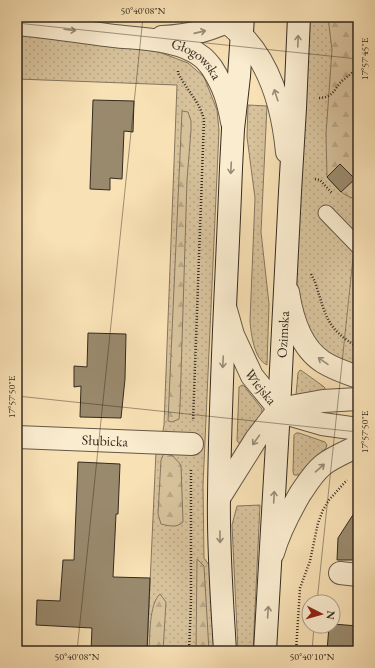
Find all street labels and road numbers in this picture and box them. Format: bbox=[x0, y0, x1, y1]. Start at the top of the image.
street label: Głogowska bbox=[169, 34, 226, 83]
street label: Ozimska bbox=[273, 310, 293, 358]
street label: Wiejska bbox=[241, 366, 281, 409]
street label: Słubicka bbox=[81, 431, 129, 450]

